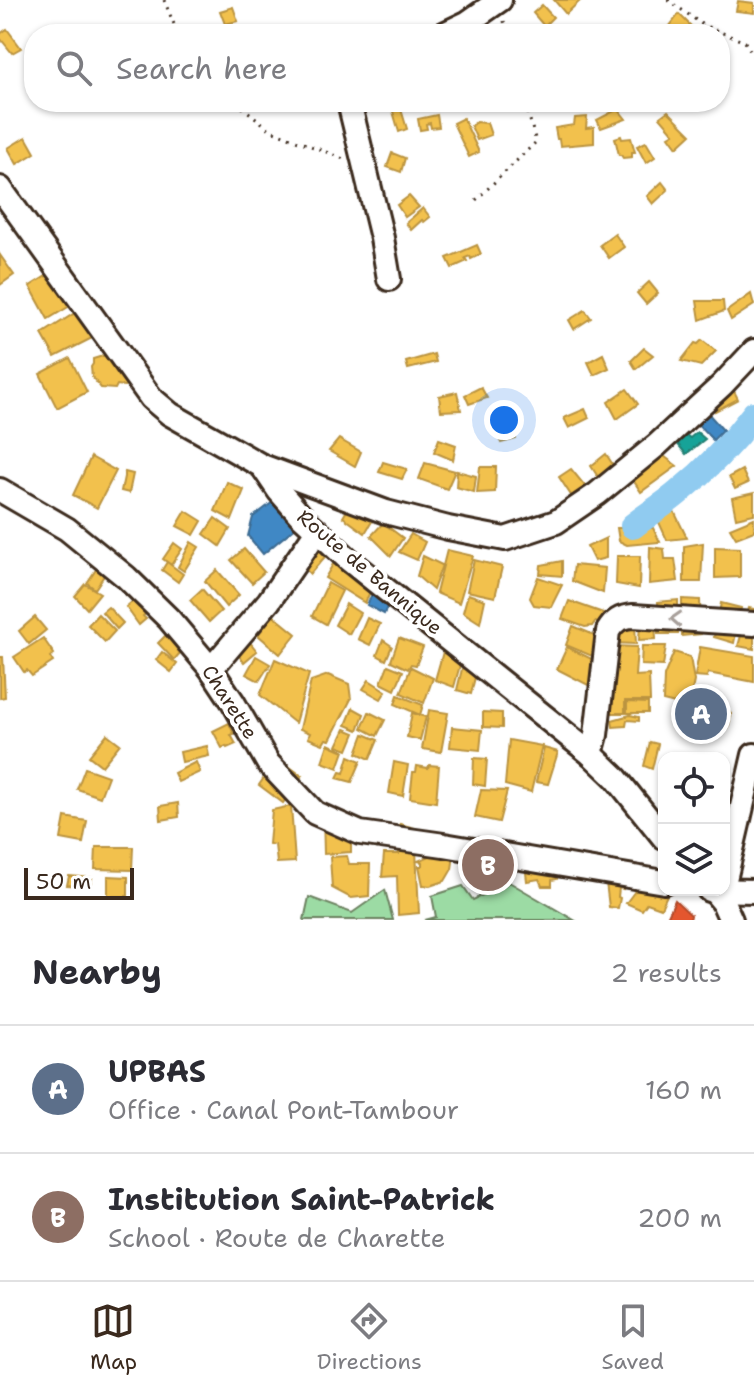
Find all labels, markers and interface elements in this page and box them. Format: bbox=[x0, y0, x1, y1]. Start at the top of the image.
search box bbox=[24, 24, 730, 112]
icon: search bbox=[52, 46, 96, 90]
text: Search here bbox=[116, 48, 287, 89]
your location bbox=[484, 400, 524, 440]
street label: Route de Bannique bbox=[292, 504, 448, 640]
one-way arrow bbox=[669, 611, 682, 628]
street label: Charette bbox=[196, 660, 264, 744]
pin: A bbox=[675, 684, 727, 744]
map controls bbox=[658, 752, 730, 896]
button: locate bbox=[658, 752, 730, 824]
button: layers bbox=[658, 824, 730, 896]
pin: B bbox=[462, 835, 514, 895]
scale bar bbox=[24, 864, 134, 900]
text: 50 m bbox=[36, 867, 91, 896]
text: Nearby bbox=[32, 949, 162, 995]
text: 2 results bbox=[610, 955, 722, 990]
text: UPBAS bbox=[108, 1051, 206, 1092]
text: A bbox=[48, 1072, 68, 1107]
text: 160 m bbox=[645, 1072, 722, 1107]
text: Office · Canal Pont-Tambour bbox=[108, 1092, 459, 1127]
text: Institution Saint-Patrick bbox=[108, 1179, 495, 1220]
text: B bbox=[50, 1200, 66, 1235]
text: 200 m bbox=[637, 1200, 722, 1235]
text: School · Route de Charette bbox=[108, 1220, 445, 1255]
tab: Map bbox=[90, 1299, 137, 1376]
tab: Directions bbox=[317, 1299, 422, 1376]
tab: Saved bbox=[602, 1299, 664, 1376]

